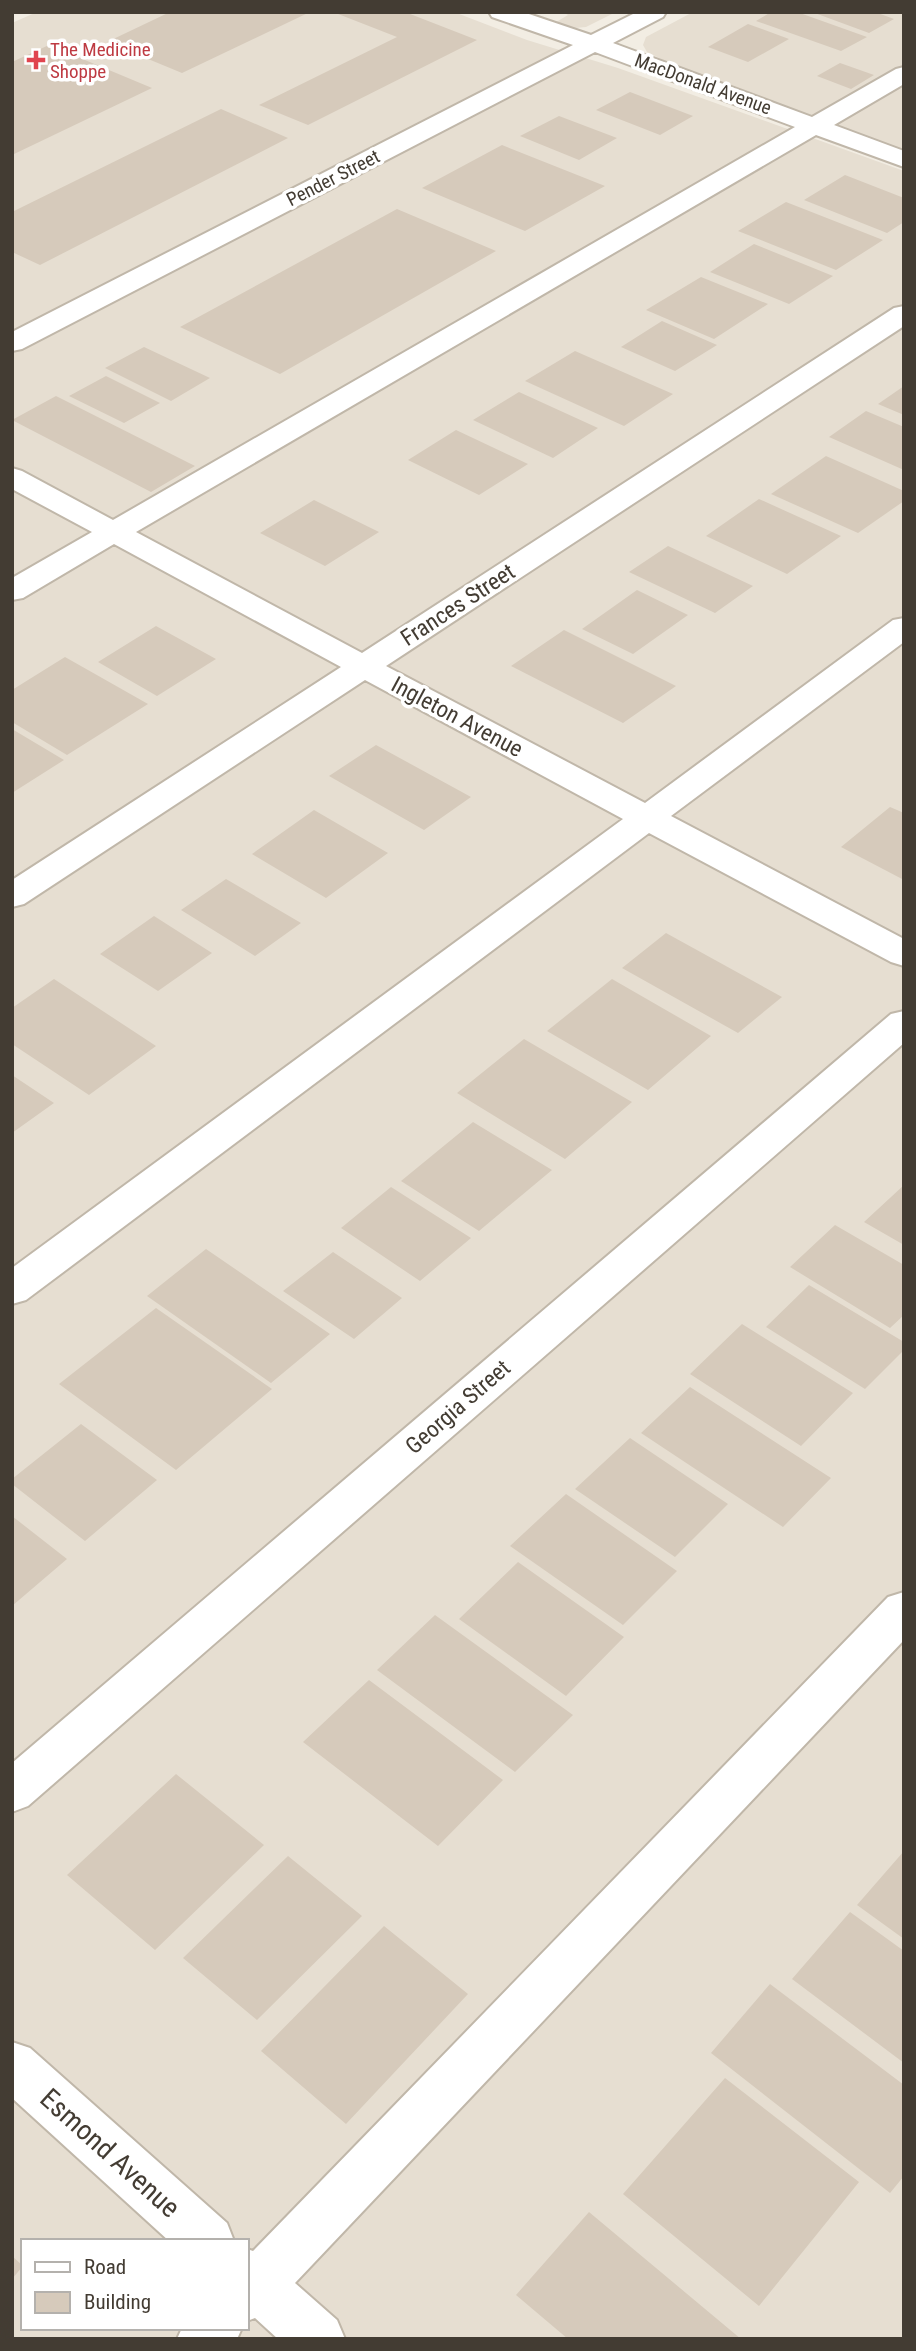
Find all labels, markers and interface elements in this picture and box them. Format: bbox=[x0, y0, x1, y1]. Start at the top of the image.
place label: The Medicine Shoppe bbox=[50, 38, 151, 83]
street label: MacDonald Avenue bbox=[632, 49, 775, 119]
marker: The Medicine Shoppe bbox=[28, 52, 44, 68]
street label: Pender Street bbox=[283, 145, 383, 211]
street label: Frances Street bbox=[396, 558, 520, 652]
street label: Ingleton Avenue bbox=[387, 671, 527, 763]
street label: Georgia Street bbox=[400, 1354, 516, 1460]
street label: Esmond Avenue bbox=[33, 2082, 187, 2224]
legend bbox=[21, 2239, 248, 2330]
text: Road bbox=[84, 2255, 126, 2279]
text: Building bbox=[84, 2290, 151, 2314]

